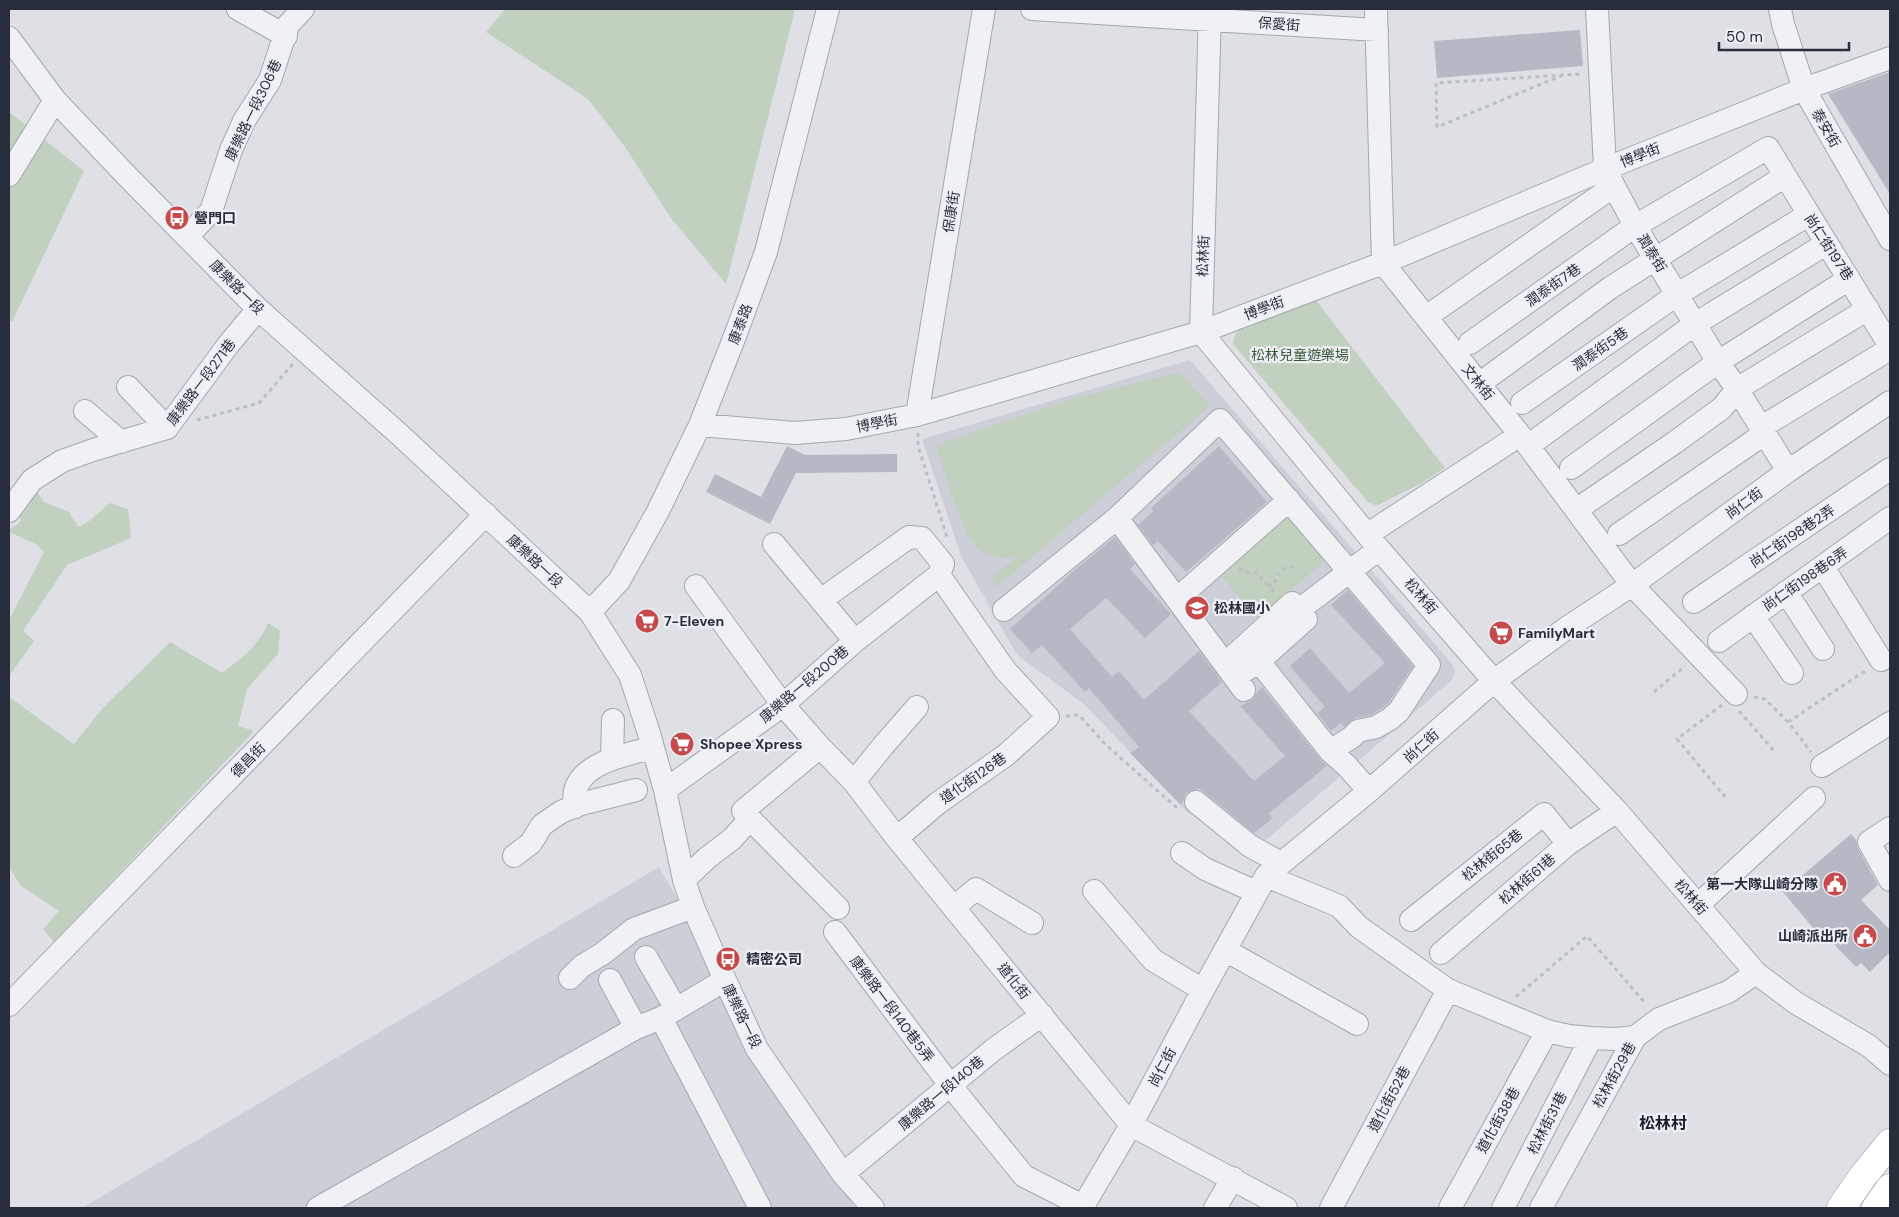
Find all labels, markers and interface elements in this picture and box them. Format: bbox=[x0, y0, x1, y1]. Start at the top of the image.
street label: 保愛街 bbox=[1257, 14, 1301, 34]
scale bar bbox=[1719, 20, 1849, 52]
text: 50 m bbox=[1726, 27, 1763, 47]
street label: 康樂路一段306巷 bbox=[221, 56, 285, 164]
street label: 泰安街 bbox=[1808, 105, 1844, 151]
street label: 博學街 bbox=[1617, 139, 1663, 171]
street label: 保康街 bbox=[939, 190, 963, 234]
bus stop icon: 營門口 bbox=[164, 205, 190, 231]
place label: 營門口 bbox=[194, 209, 236, 227]
street label: 尚仁街197巷 bbox=[1801, 210, 1857, 284]
street label: 潤泰街 bbox=[1633, 230, 1671, 276]
street label: 松林街 bbox=[1193, 235, 1213, 277]
street label: 康樂路一段 bbox=[206, 256, 268, 318]
street label: 潤泰街7巷 bbox=[1522, 259, 1584, 311]
street label: 博學街 bbox=[1241, 292, 1287, 324]
street label: 康泰路 bbox=[724, 301, 756, 347]
street label: 潤泰街5巷 bbox=[1568, 323, 1632, 375]
street label: 康樂路一段271巷 bbox=[163, 335, 239, 429]
park label: 松林兒童遊樂場 bbox=[1251, 346, 1349, 364]
street label: 文林街 bbox=[1458, 360, 1498, 404]
street label: 博學街 bbox=[855, 410, 899, 436]
street label: 尚仁街 bbox=[1722, 483, 1766, 523]
street label: 尚仁街198巷2弄 bbox=[1746, 501, 1838, 571]
street label: 康樂路一段 bbox=[503, 531, 567, 591]
street label: 尚仁街198巷6弄 bbox=[1759, 543, 1851, 615]
street label: 松林街 bbox=[1400, 574, 1442, 618]
school or university icon: 松林國小 bbox=[1184, 595, 1210, 621]
place label: 松林國小 bbox=[1214, 599, 1270, 617]
supermarket icon: 7-Eleven bbox=[634, 608, 660, 634]
place label: 7-Eleven bbox=[664, 612, 724, 630]
supermarket icon: FamilyMart bbox=[1488, 620, 1514, 646]
place label: FamilyMart bbox=[1518, 624, 1595, 642]
street label: 康樂路一段200巷 bbox=[756, 641, 852, 727]
street label: 尚仁街 bbox=[1399, 725, 1443, 767]
supermarket icon: Shopee Xpress bbox=[669, 731, 695, 757]
place label: Shopee Xpress bbox=[700, 735, 802, 753]
street label: 德昌街 bbox=[227, 739, 269, 781]
street label: 道化街126巷 bbox=[936, 748, 1010, 808]
street label: 松林街65巷 bbox=[1458, 825, 1526, 885]
street label: 松林街61巷 bbox=[1495, 850, 1559, 908]
public building icon: 第一大隊山崎分隊 bbox=[1822, 871, 1848, 897]
street label: 松林街 bbox=[1670, 875, 1712, 919]
place label: 第一大隊山崎分隊 bbox=[1706, 875, 1818, 893]
public building icon: 山崎派出所 bbox=[1852, 923, 1878, 949]
place label: 山崎派出所 bbox=[1778, 927, 1848, 945]
bus stop icon: 精密公司 bbox=[715, 946, 741, 972]
place label: 精密公司 bbox=[746, 950, 802, 968]
street label: 康樂路一段140巷5弄 bbox=[846, 952, 938, 1066]
street label: 道化街 bbox=[994, 959, 1034, 1003]
street label: 康樂路一段 bbox=[719, 981, 765, 1051]
street label: 松林街29巷 bbox=[1589, 1039, 1639, 1111]
street label: 尚仁街 bbox=[1144, 1044, 1180, 1090]
street label: 康樂路一段140巷 bbox=[894, 1052, 988, 1134]
street label: 道化街52巷 bbox=[1364, 1063, 1414, 1135]
street label: 道化街38巷 bbox=[1472, 1084, 1524, 1156]
street label: 松林街31巷 bbox=[1523, 1088, 1571, 1158]
district label: 松林村 bbox=[1639, 1113, 1687, 1134]

